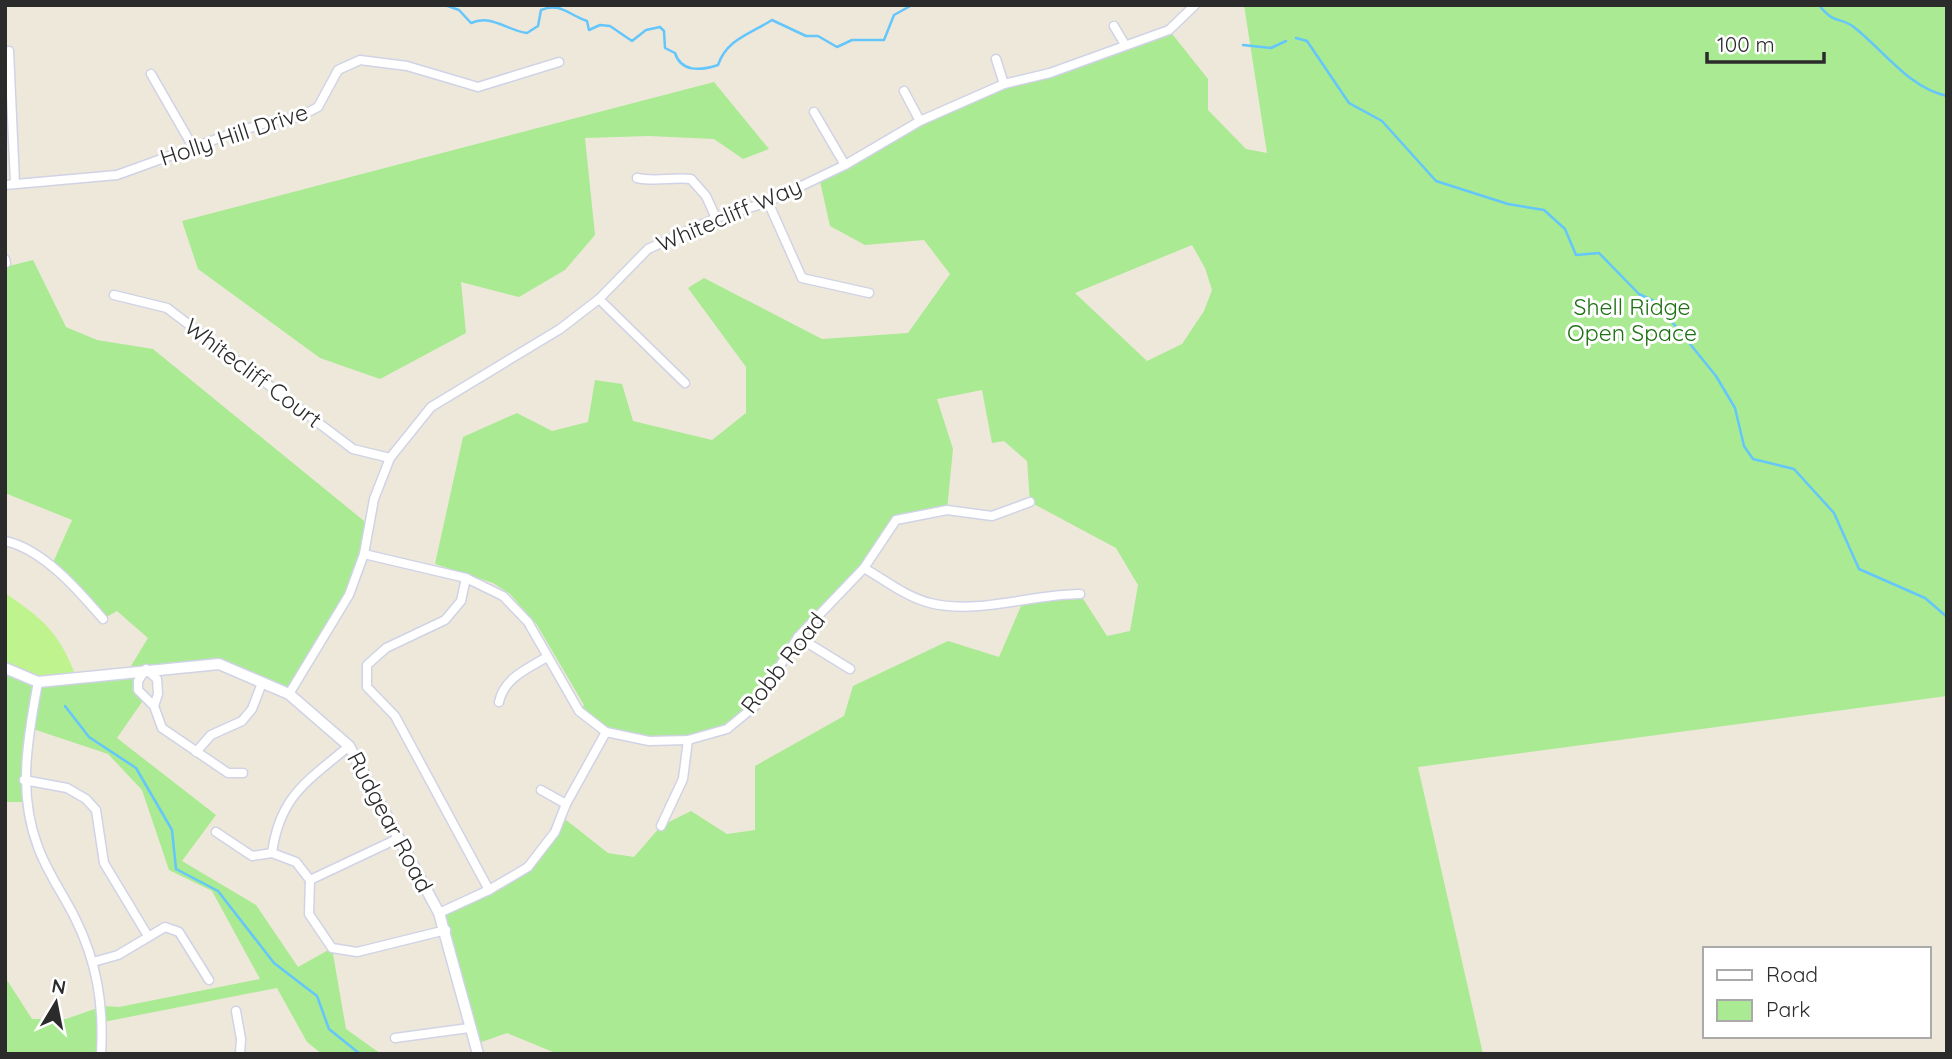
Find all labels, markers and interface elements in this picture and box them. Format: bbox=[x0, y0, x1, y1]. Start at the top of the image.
scale bar bbox=[1707, 21, 1824, 65]
text: 100 m bbox=[1717, 31, 1775, 57]
street label: Holly Hill Drive bbox=[156, 97, 311, 172]
street label: Whitecliff Way bbox=[652, 171, 806, 258]
park label: Shell Ridge Open Space bbox=[1567, 292, 1697, 347]
street label: Whitecliff Court bbox=[179, 312, 328, 434]
street label: Robb Road bbox=[734, 606, 831, 719]
street label: Rudgear Road bbox=[341, 746, 440, 897]
legend bbox=[1703, 947, 1931, 1038]
text: Road bbox=[1766, 961, 1818, 987]
north arrow bbox=[21, 968, 91, 1038]
text: N bbox=[50, 973, 68, 999]
text: Park bbox=[1766, 996, 1810, 1022]

